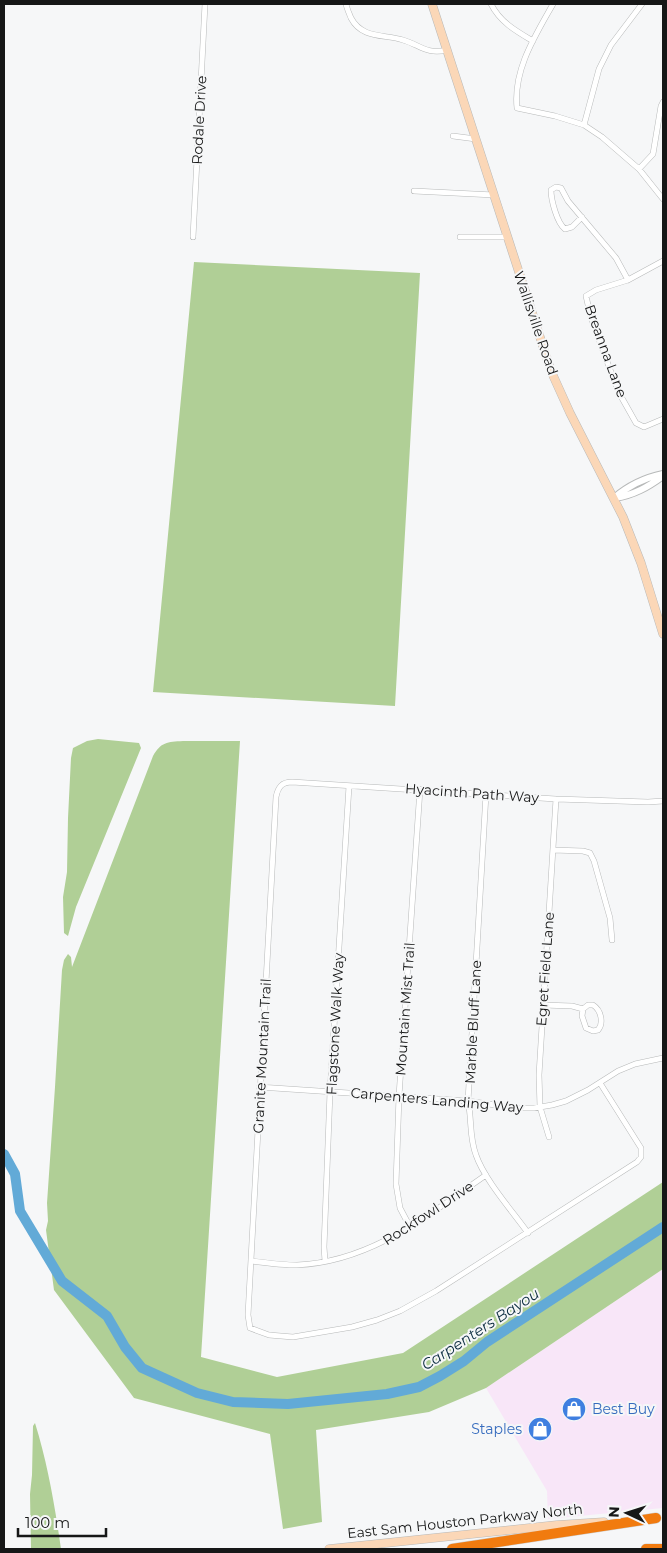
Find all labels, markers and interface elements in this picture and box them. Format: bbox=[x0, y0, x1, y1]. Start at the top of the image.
street label: Rodale Drive bbox=[188, 75, 210, 165]
street label: Wallisville Road bbox=[510, 269, 562, 377]
street label: Breanna Lane bbox=[581, 302, 631, 400]
street label: Hyacinth Path Way bbox=[405, 779, 540, 807]
street label: Egret Field Lane bbox=[532, 911, 558, 1027]
street label: Mountain Mist Trail bbox=[391, 942, 419, 1076]
street label: Flagstone Walk Way bbox=[322, 952, 348, 1096]
street label: Marble Bluff Lane bbox=[461, 960, 485, 1084]
street label: Granite Mountain Trail bbox=[249, 978, 275, 1134]
street label: Carpenters Landing Way bbox=[350, 1083, 524, 1117]
street label: Rockfowl Drive bbox=[379, 1177, 477, 1249]
water label: Carpenters Bayou bbox=[417, 1284, 543, 1374]
shop icon: Best Buy bbox=[561, 1396, 587, 1422]
place label: Best Buy bbox=[592, 1400, 655, 1418]
shop icon: Staples bbox=[527, 1416, 553, 1442]
place label: Staples bbox=[471, 1420, 522, 1438]
north arrow bbox=[602, 1488, 652, 1538]
street label: East Sam Houston Parkway North bbox=[346, 1500, 584, 1542]
scale bar bbox=[18, 1506, 105, 1538]
text: N bbox=[605, 1506, 623, 1518]
text: 100 m bbox=[25, 1513, 70, 1532]

